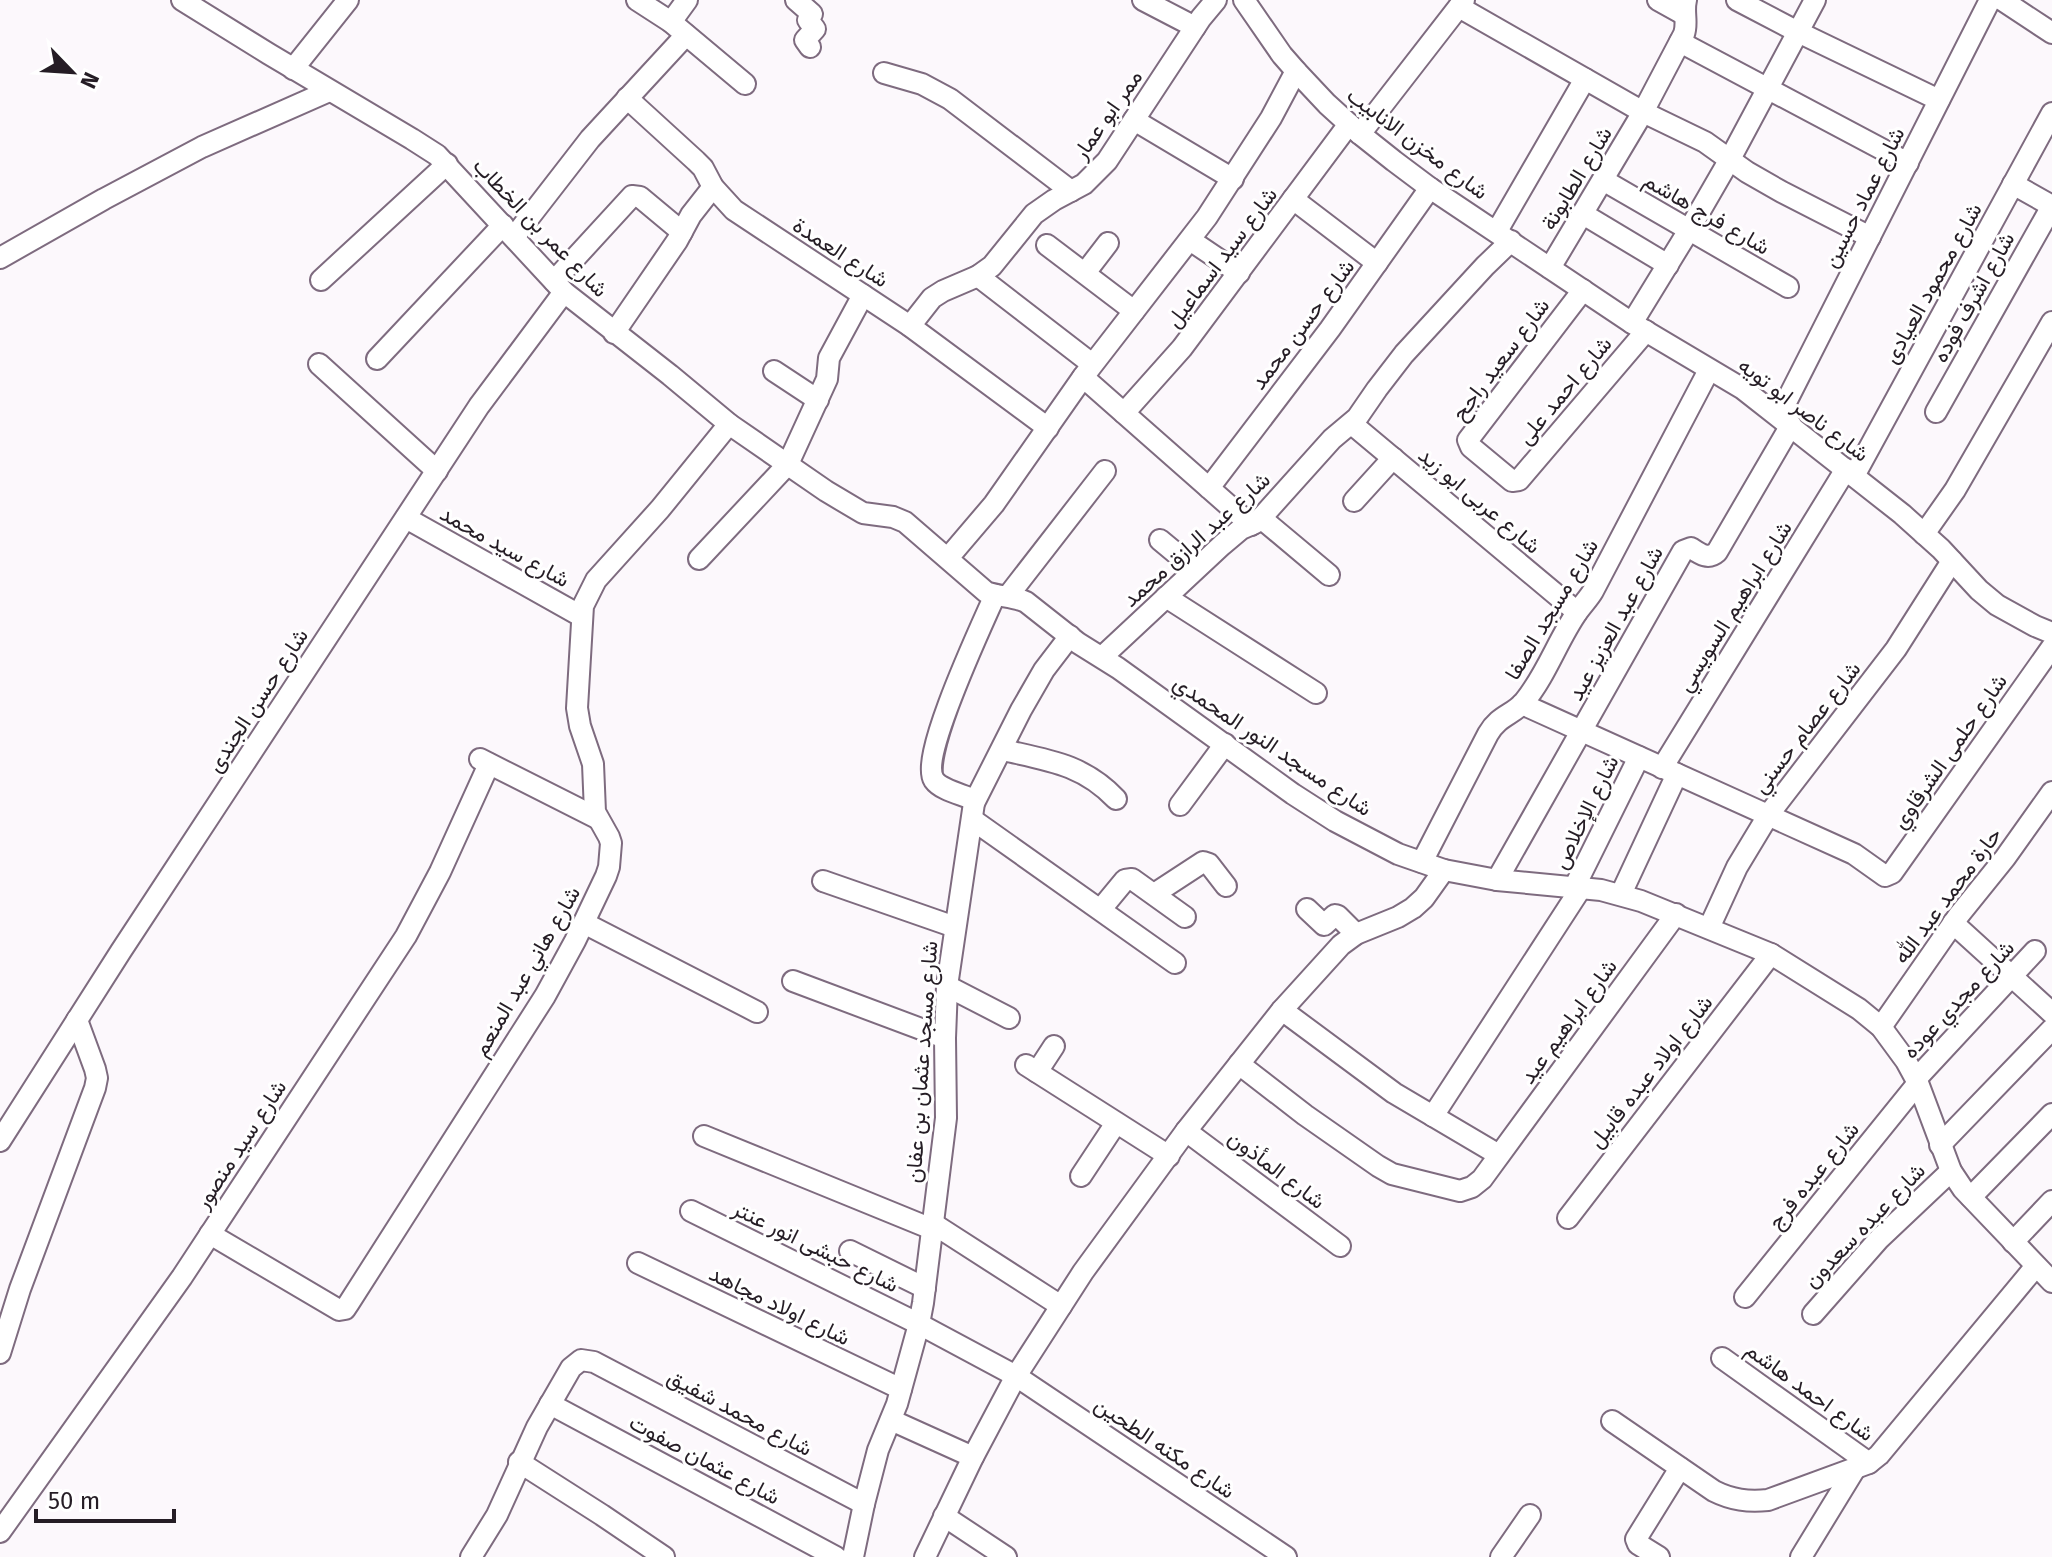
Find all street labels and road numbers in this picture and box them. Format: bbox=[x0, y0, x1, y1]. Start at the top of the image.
street label: ممر ابو عمار bbox=[1066, 64, 1148, 165]
street label: شارع مخزن الانابيب bbox=[1341, 81, 1494, 206]
street label: شارع الطابونة bbox=[1535, 122, 1619, 235]
street label: شارع عماد حسين bbox=[1816, 122, 1911, 273]
street label: شارع عمر بن الخطاب bbox=[467, 152, 614, 303]
street label: شارع فرج هاشم bbox=[1638, 166, 1775, 261]
street label: شارع سيد اسماعيل bbox=[1160, 182, 1284, 333]
street label: شارع محمود العيادى bbox=[1877, 198, 1989, 369]
street label: شارع العمدة bbox=[787, 212, 894, 294]
street label: شارع اشرف فوده bbox=[1926, 227, 2021, 368]
street label: شارع حسن محمد bbox=[1245, 254, 1361, 395]
street label: شارع سعيد راجح bbox=[1446, 293, 1556, 427]
street label: شارع احمد على bbox=[1511, 331, 1618, 451]
street label: شارع ناصر ابو تويه bbox=[1732, 351, 1874, 468]
street label: شارع عربى ابو زيد bbox=[1412, 441, 1546, 560]
street label: شارع عبد الرازق محمد bbox=[1117, 466, 1276, 613]
street label: شارع سيد محمد bbox=[435, 500, 574, 594]
street label: شارع ابراهيم السويسي bbox=[1671, 516, 1802, 699]
street label: شارع مسجد الصفا bbox=[1499, 534, 1605, 685]
street label: شارع عبد العزيز عيد bbox=[1562, 541, 1670, 706]
street label: شارع حسن الجندى bbox=[201, 623, 315, 778]
street label: شارع عصام حسني bbox=[1746, 656, 1870, 802]
street label: شارع مسجد النور المحمدي bbox=[1165, 669, 1377, 826]
street label: شارع حلمى الشرقاوي bbox=[1886, 669, 2017, 837]
street label: شارع الإخلاص bbox=[1546, 751, 1625, 874]
street label: حارة محمد عبد الله bbox=[1887, 822, 2007, 969]
street label: شارع هاني عبد المنعم bbox=[467, 881, 590, 1064]
street label: شارع مجدي عوده bbox=[1897, 935, 2024, 1068]
street label: شارع مسجد عثمان بن عفان bbox=[900, 940, 944, 1184]
street label: شارع ابراهيم عيد bbox=[1514, 954, 1624, 1090]
street label: شارع اولاد عبده قابيل bbox=[1582, 990, 1719, 1154]
street label: شارع سيد منصور bbox=[188, 1075, 293, 1215]
street label: شارع عبده فرج bbox=[1762, 1116, 1866, 1235]
street label: شارع المأذون bbox=[1222, 1124, 1331, 1216]
street label: شارع عبده سعدون bbox=[1798, 1157, 1931, 1294]
street label: شارع حبشى انور عنتر bbox=[727, 1194, 903, 1299]
street label: شارع اولاد مجاهد bbox=[705, 1260, 855, 1352]
street label: شارع احمد هاشم bbox=[1740, 1336, 1879, 1448]
street label: شارع محمد شفيق bbox=[662, 1363, 817, 1463]
street label: شارع مكنه الطحين bbox=[1089, 1390, 1240, 1505]
street label: شارع عثمان صفوت bbox=[624, 1408, 785, 1511]

